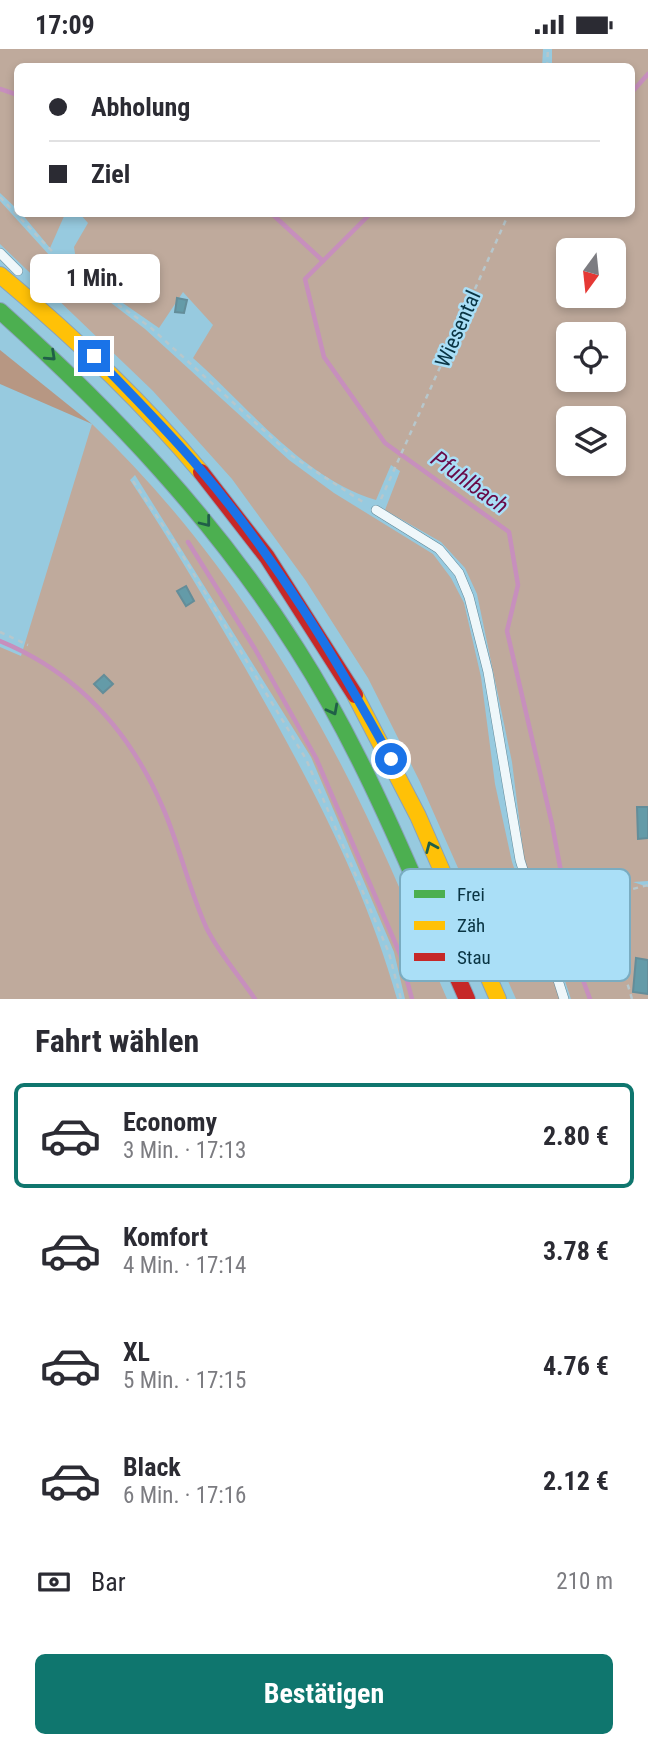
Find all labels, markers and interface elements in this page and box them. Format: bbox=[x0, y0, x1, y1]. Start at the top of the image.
text: 17:09 bbox=[35, 10, 95, 40]
text: Abholung bbox=[91, 92, 190, 122]
text: Ziel bbox=[91, 159, 130, 189]
north arrow bbox=[556, 238, 626, 308]
map controls bbox=[556, 238, 626, 476]
callout: 1 Min. bbox=[29, 254, 159, 303]
text: 1 Min. bbox=[66, 265, 124, 292]
street label: Wiesental bbox=[430, 287, 486, 371]
button: locate bbox=[556, 322, 626, 392]
route end bbox=[78, 340, 110, 372]
one-way arrow bbox=[43, 347, 56, 360]
button: layers bbox=[556, 406, 626, 476]
water label: Pfuhlbach bbox=[426, 445, 514, 519]
one-way arrow bbox=[198, 514, 211, 526]
one-way arrow bbox=[325, 703, 338, 716]
route start bbox=[375, 743, 407, 775]
one-way arrow bbox=[425, 842, 439, 854]
legend bbox=[400, 869, 630, 981]
text: Frei bbox=[457, 883, 485, 906]
text: Zäh bbox=[457, 914, 485, 937]
text: Stau bbox=[457, 946, 491, 969]
text: Fahrt wählen bbox=[35, 1022, 199, 1060]
icon: car bbox=[39, 1104, 102, 1167]
text: Economy bbox=[123, 1107, 217, 1137]
text: 2.80 € bbox=[543, 1121, 609, 1151]
text: 3 Min. · 17:13 bbox=[123, 1137, 246, 1164]
icon: car bbox=[39, 1219, 102, 1282]
text: Komfort bbox=[123, 1222, 208, 1252]
text: 3.78 € bbox=[543, 1236, 609, 1266]
text: 4 Min. · 17:14 bbox=[123, 1252, 246, 1279]
icon: car bbox=[39, 1334, 102, 1397]
text: XL bbox=[123, 1337, 150, 1367]
text: 4.76 € bbox=[543, 1351, 609, 1381]
text: 5 Min. · 17:15 bbox=[123, 1367, 246, 1394]
icon: car bbox=[39, 1449, 102, 1512]
text: Black bbox=[123, 1452, 181, 1482]
text: 2.12 € bbox=[543, 1466, 609, 1496]
text: 6 Min. · 17:16 bbox=[123, 1482, 246, 1509]
icon: cash bbox=[35, 1563, 73, 1601]
text: Bar bbox=[91, 1567, 126, 1597]
text: 210 m bbox=[556, 1568, 613, 1595]
button: Bestätigen bbox=[35, 1654, 613, 1734]

